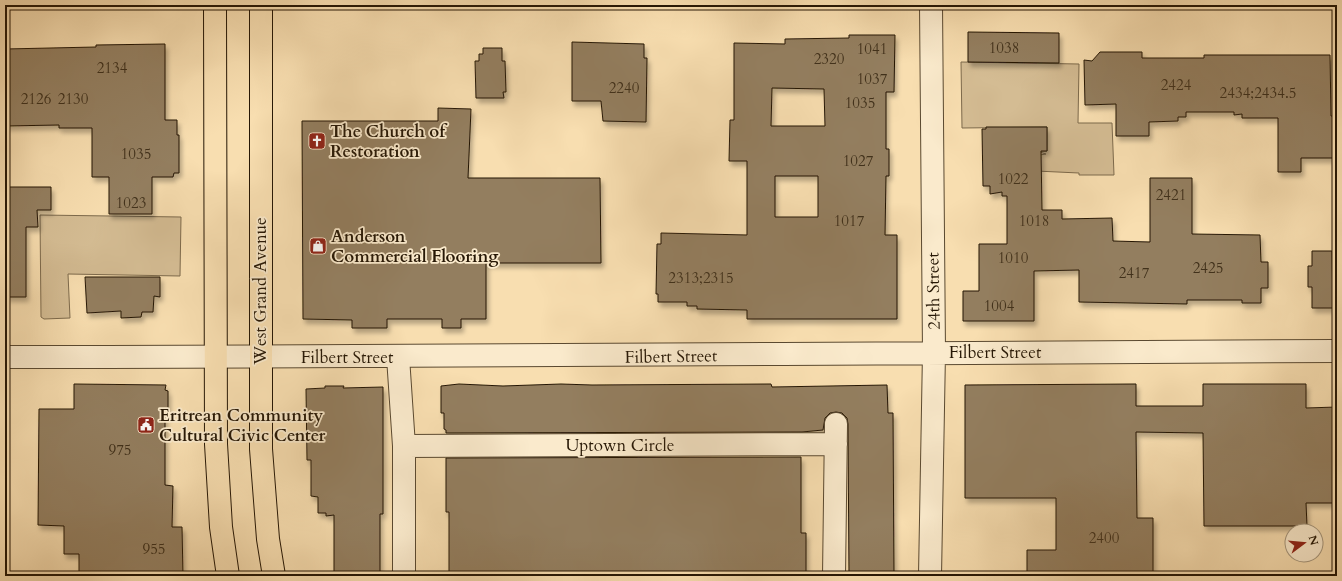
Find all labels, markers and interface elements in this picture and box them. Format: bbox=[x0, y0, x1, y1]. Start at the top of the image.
house number: 1038 bbox=[989, 38, 1019, 58]
house number: 1041 bbox=[857, 39, 887, 59]
house number: 2320 bbox=[814, 49, 845, 69]
house number: 2134 bbox=[97, 58, 128, 78]
house number: 1037 bbox=[857, 69, 888, 89]
house number: 2424 bbox=[1161, 75, 1192, 95]
house number: 2240 bbox=[609, 78, 640, 98]
house number: 2434;2434.5 bbox=[1220, 83, 1296, 103]
house number: 2126 bbox=[21, 89, 52, 109]
house number: 2130 bbox=[58, 89, 89, 109]
house number: 1035 bbox=[845, 93, 875, 113]
place label: The Church of Restoration bbox=[330, 120, 448, 163]
church icon: The Church of Restoration bbox=[307, 131, 327, 151]
house number: 1035 bbox=[121, 144, 151, 164]
house number: 1027 bbox=[843, 151, 874, 171]
house number: 1022 bbox=[998, 169, 1029, 189]
house number: 2421 bbox=[1156, 185, 1186, 205]
house number: 1023 bbox=[116, 193, 146, 213]
house number: 1017 bbox=[834, 211, 865, 231]
house number: 1018 bbox=[1019, 211, 1049, 231]
street label: West Grand Avenue bbox=[249, 217, 272, 366]
place label: Anderson Commercial Flooring bbox=[331, 225, 499, 268]
shop icon: Anderson Commercial Flooring bbox=[308, 236, 328, 256]
house number: 1010 bbox=[998, 248, 1029, 268]
street label: 24th Street bbox=[921, 251, 946, 330]
house number: 2425 bbox=[1193, 258, 1223, 278]
house number: 2417 bbox=[1119, 263, 1150, 283]
house number: 2313;2315 bbox=[668, 268, 734, 288]
house number: 1004 bbox=[984, 296, 1015, 316]
street label: Filbert Street bbox=[949, 341, 1042, 364]
street label: Filbert Street bbox=[624, 344, 718, 369]
street label: Filbert Street bbox=[301, 346, 394, 369]
place label: Eritrean Community Cultural Civic Center bbox=[159, 404, 326, 447]
public building icon: Eritrean Community Cultural Civic Center bbox=[136, 415, 156, 435]
street label: Uptown Circle bbox=[565, 434, 675, 457]
house number: 975 bbox=[108, 440, 132, 460]
north arrow bbox=[1284, 523, 1324, 563]
house number: 2400 bbox=[1089, 528, 1120, 548]
text: N bbox=[1305, 534, 1322, 547]
house number: 955 bbox=[142, 539, 166, 559]

